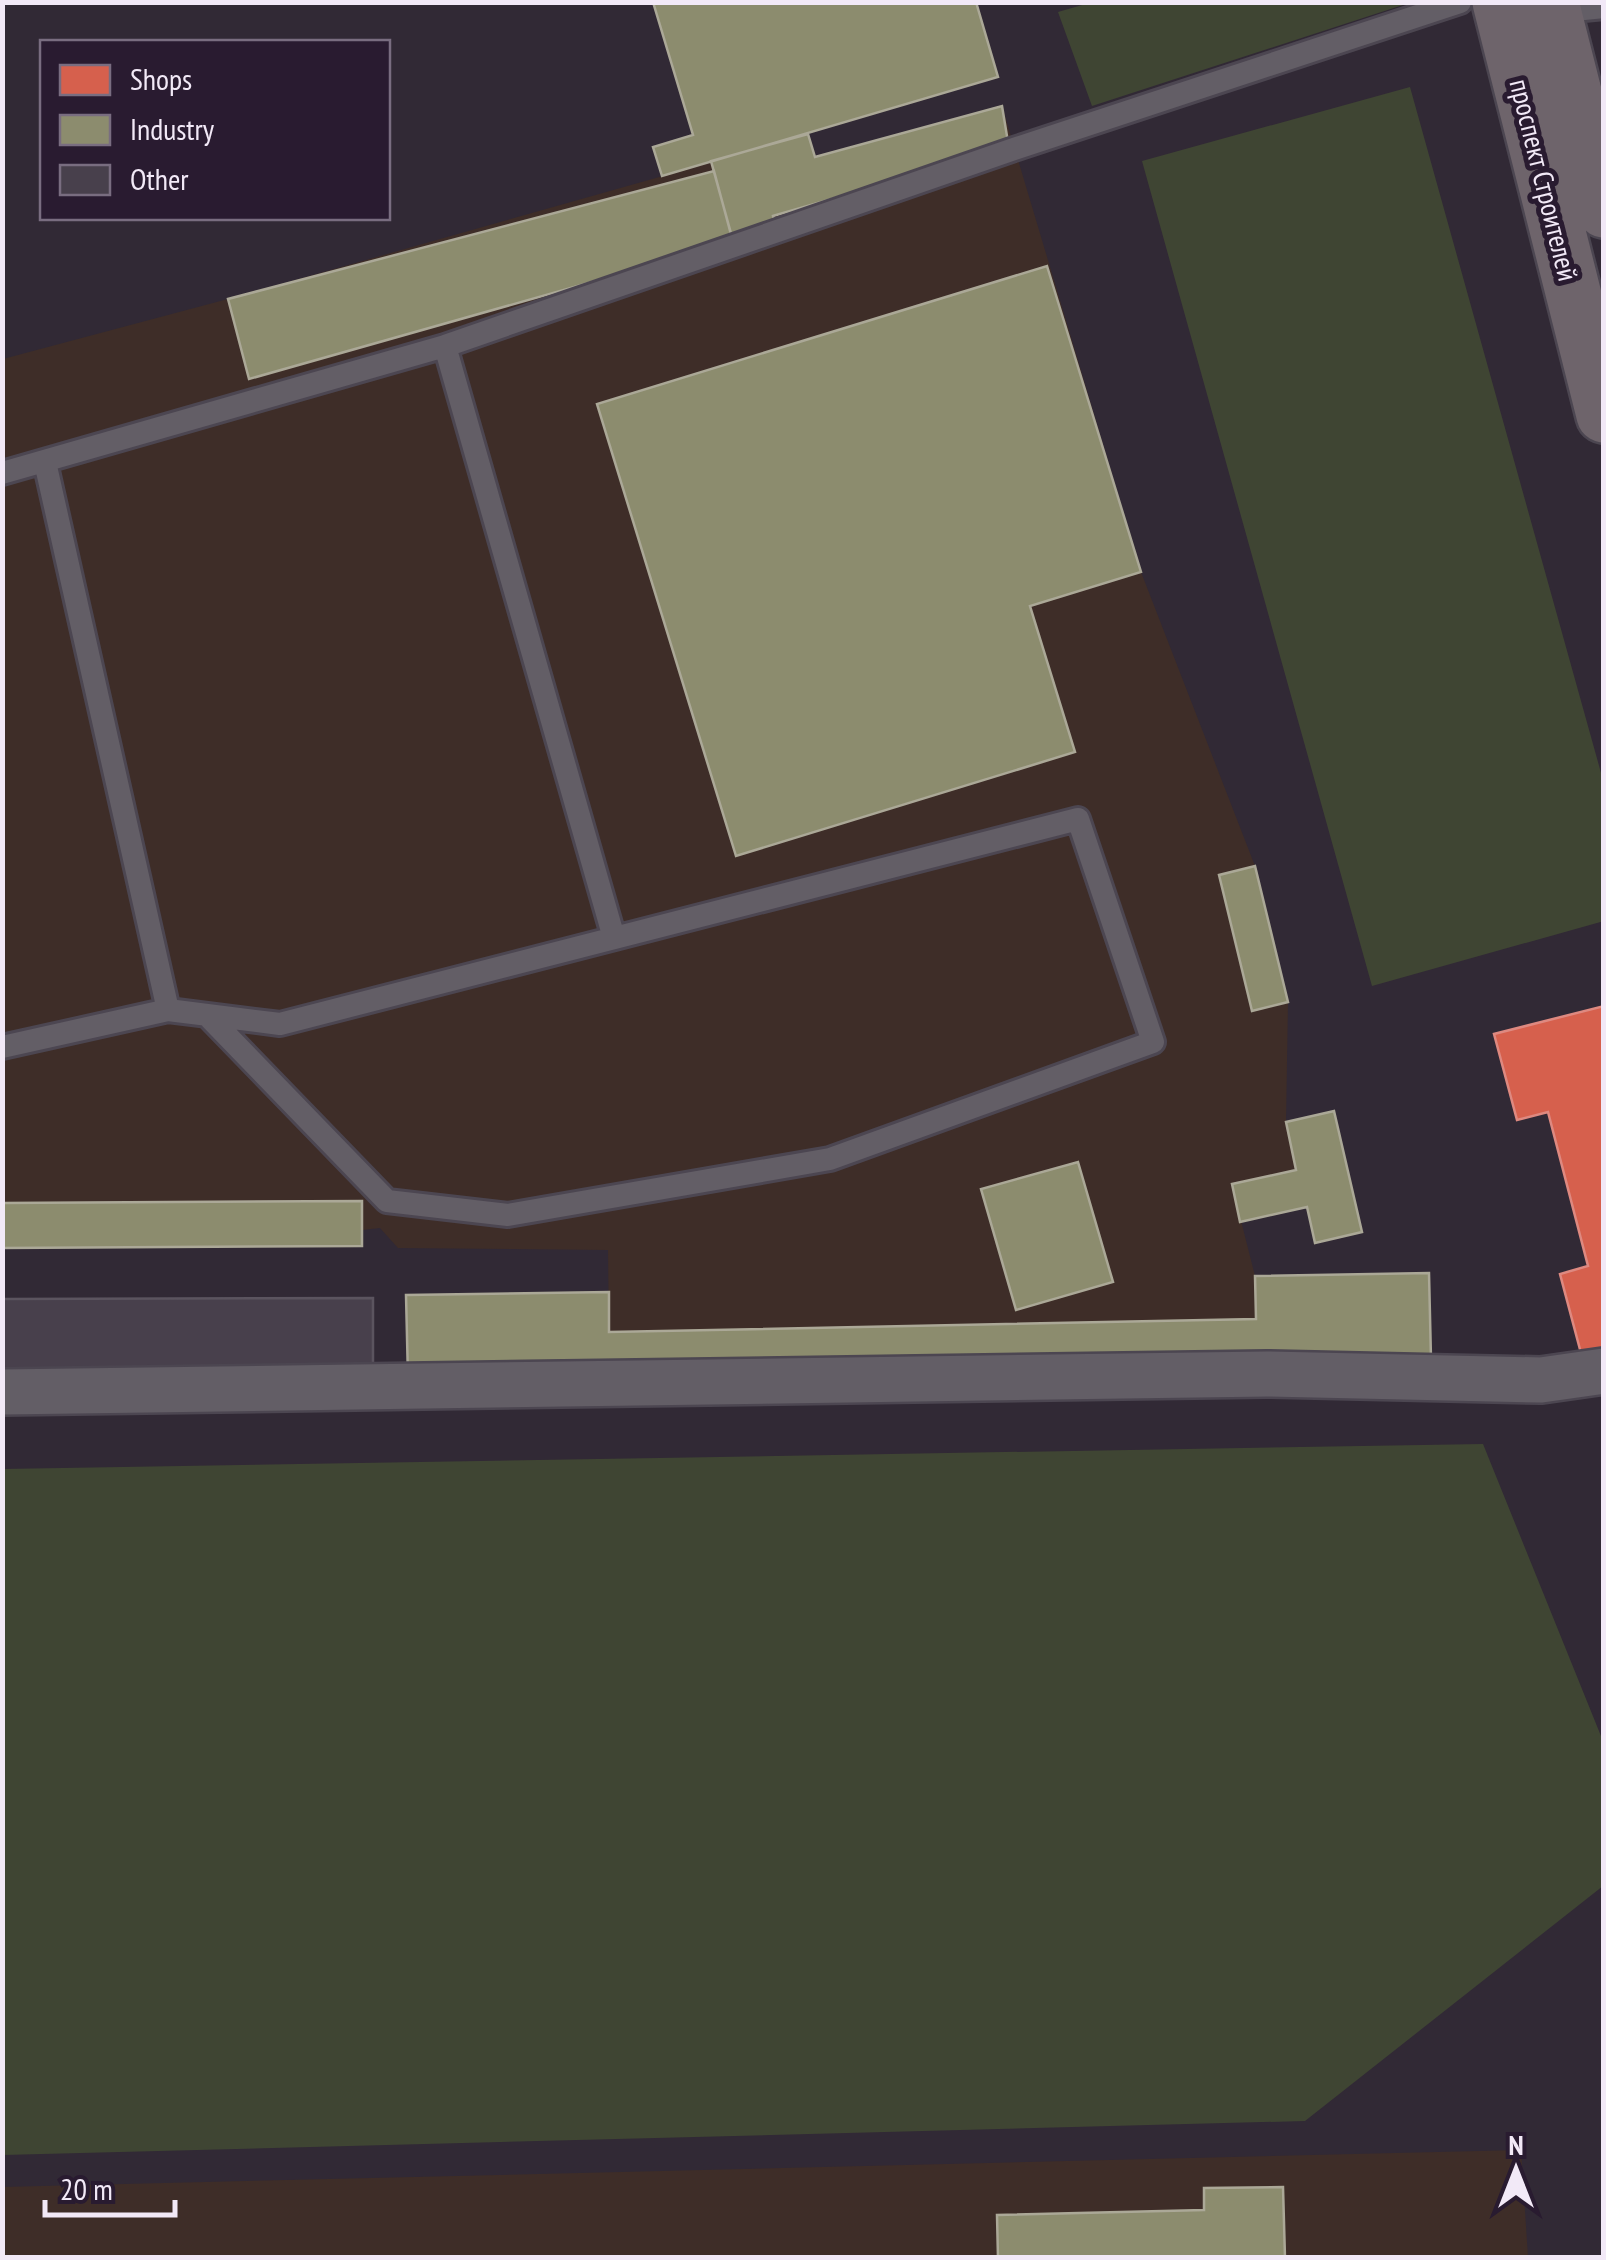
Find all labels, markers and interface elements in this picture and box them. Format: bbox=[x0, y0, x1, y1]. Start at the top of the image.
legend bbox=[40, 40, 390, 220]
text: Shops bbox=[130, 59, 192, 98]
street label: проспект Строителей bbox=[1502, 75, 1587, 285]
text: Industry bbox=[130, 109, 215, 148]
text: Other bbox=[130, 159, 189, 198]
north arrow bbox=[1466, 2120, 1566, 2220]
text: N bbox=[1508, 2126, 1524, 2163]
scale bar bbox=[45, 2155, 175, 2217]
text: 20 m bbox=[60, 2169, 113, 2208]

